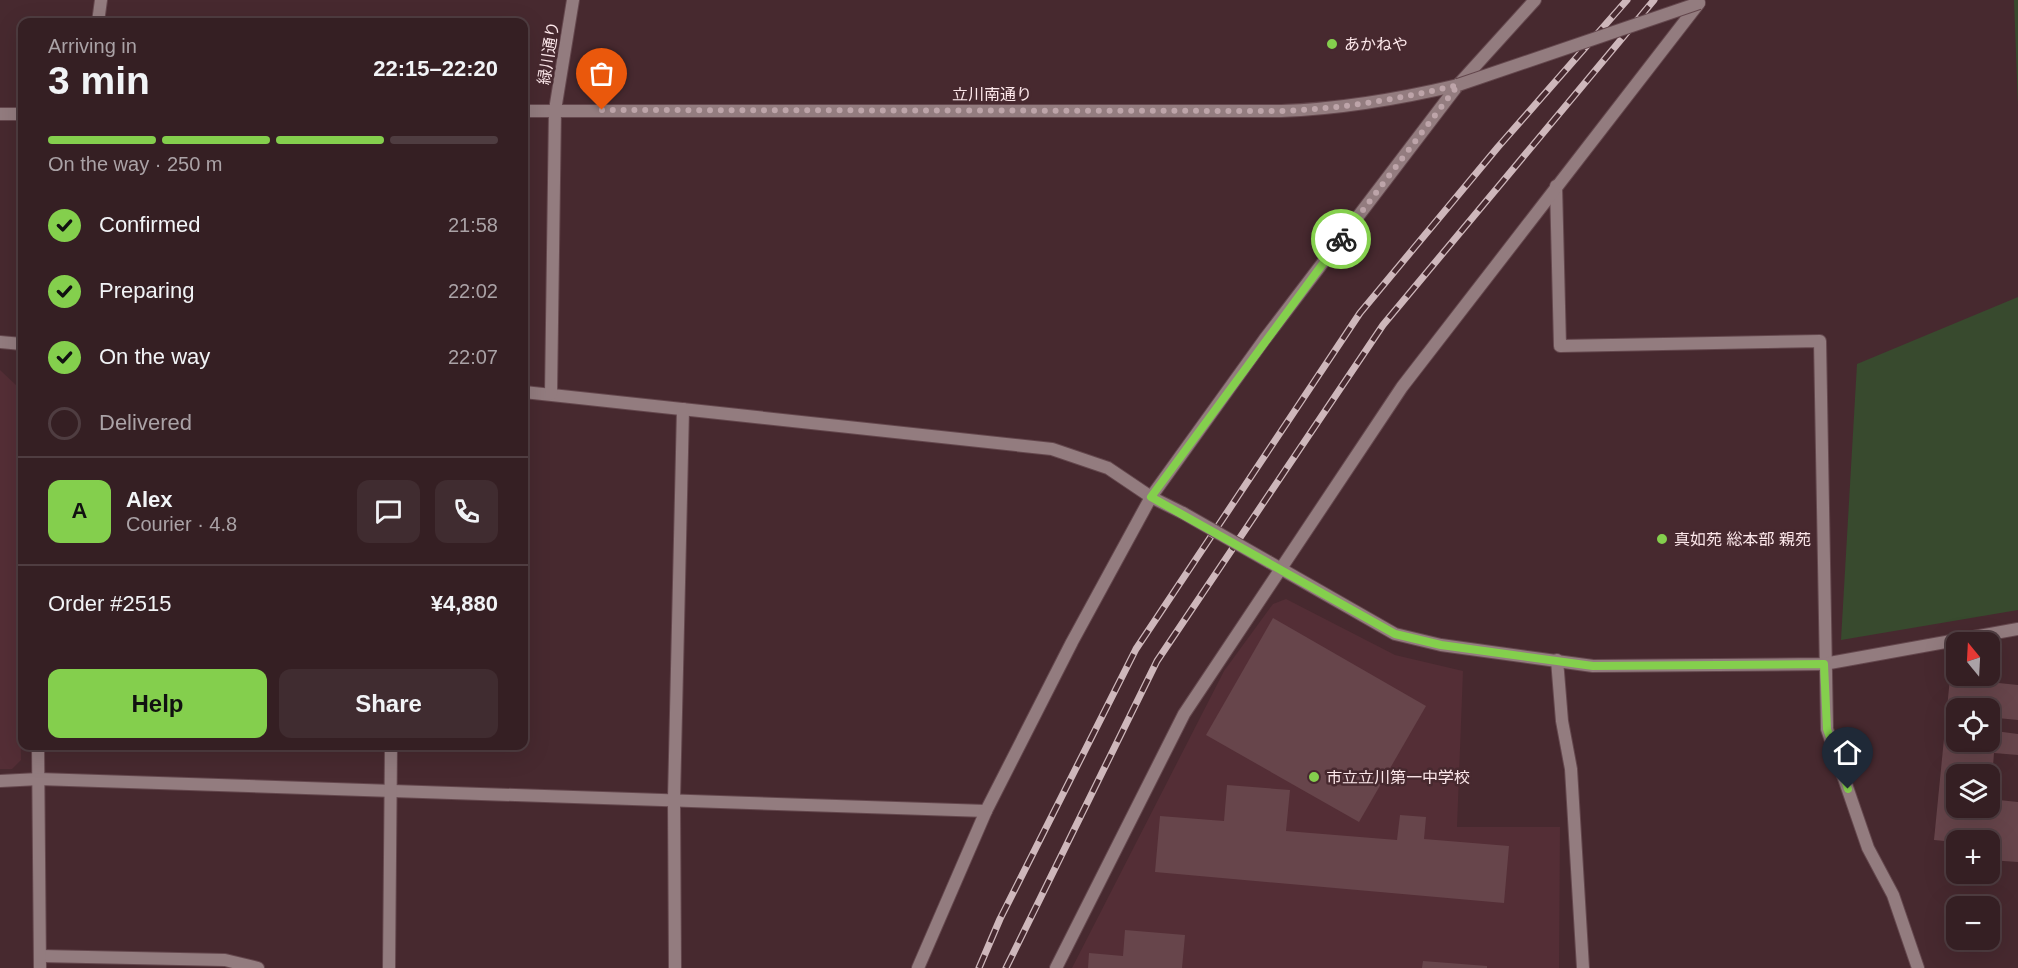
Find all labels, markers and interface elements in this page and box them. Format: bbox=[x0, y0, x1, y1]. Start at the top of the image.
street label: 緑川通り bbox=[535, 20, 562, 86]
text: Arriving in bbox=[48, 35, 137, 57]
place label: あかねや bbox=[1344, 36, 1408, 53]
marker: あかねや bbox=[1325, 37, 1339, 51]
pin bbox=[576, 48, 627, 110]
text: 22:15–22:20 bbox=[373, 56, 498, 81]
icon: bag bbox=[585, 57, 618, 90]
text: 3 min bbox=[48, 59, 150, 102]
street label: 立川南通り bbox=[952, 86, 1032, 103]
text: On the way · 250 m bbox=[48, 153, 223, 175]
icon: check bbox=[48, 209, 81, 242]
courier bbox=[1311, 209, 1371, 269]
text: Confirmed bbox=[99, 212, 200, 237]
text: 21:58 bbox=[448, 214, 498, 236]
icon: bike bbox=[1325, 223, 1358, 256]
icon: check bbox=[48, 275, 81, 308]
text: Preparing bbox=[99, 278, 194, 303]
text: 22:02 bbox=[448, 280, 498, 302]
icon: check bbox=[48, 341, 81, 374]
text: On the way bbox=[99, 344, 210, 369]
text: 22:07 bbox=[448, 346, 498, 368]
text: Delivered bbox=[99, 410, 192, 435]
button: chat bbox=[357, 480, 420, 543]
button: phone bbox=[435, 480, 498, 543]
text: Alex bbox=[126, 487, 172, 512]
text: A bbox=[72, 498, 87, 523]
text: Courier · 4.8 bbox=[126, 513, 237, 535]
place label: 真如苑 総本部 親苑 bbox=[1674, 531, 1811, 548]
marker: 真如苑 総本部 親苑 bbox=[1655, 532, 1669, 546]
text: Order #2515 bbox=[48, 591, 172, 616]
text: ¥4,880 bbox=[431, 591, 498, 616]
north arrow bbox=[1946, 632, 2000, 686]
map controls bbox=[1946, 632, 2000, 950]
button: Help bbox=[48, 669, 267, 738]
button: Share bbox=[279, 669, 498, 738]
button: locate bbox=[1946, 698, 2000, 752]
pin bbox=[1822, 727, 1873, 789]
icon: home bbox=[1831, 736, 1864, 769]
button: layers bbox=[1946, 764, 2000, 818]
place label: 市立立川第一中学校 bbox=[1326, 769, 1470, 786]
marker: 市立立川第一中学校 bbox=[1307, 770, 1321, 784]
button: + bbox=[1946, 830, 2000, 884]
button: − bbox=[1946, 896, 2000, 950]

